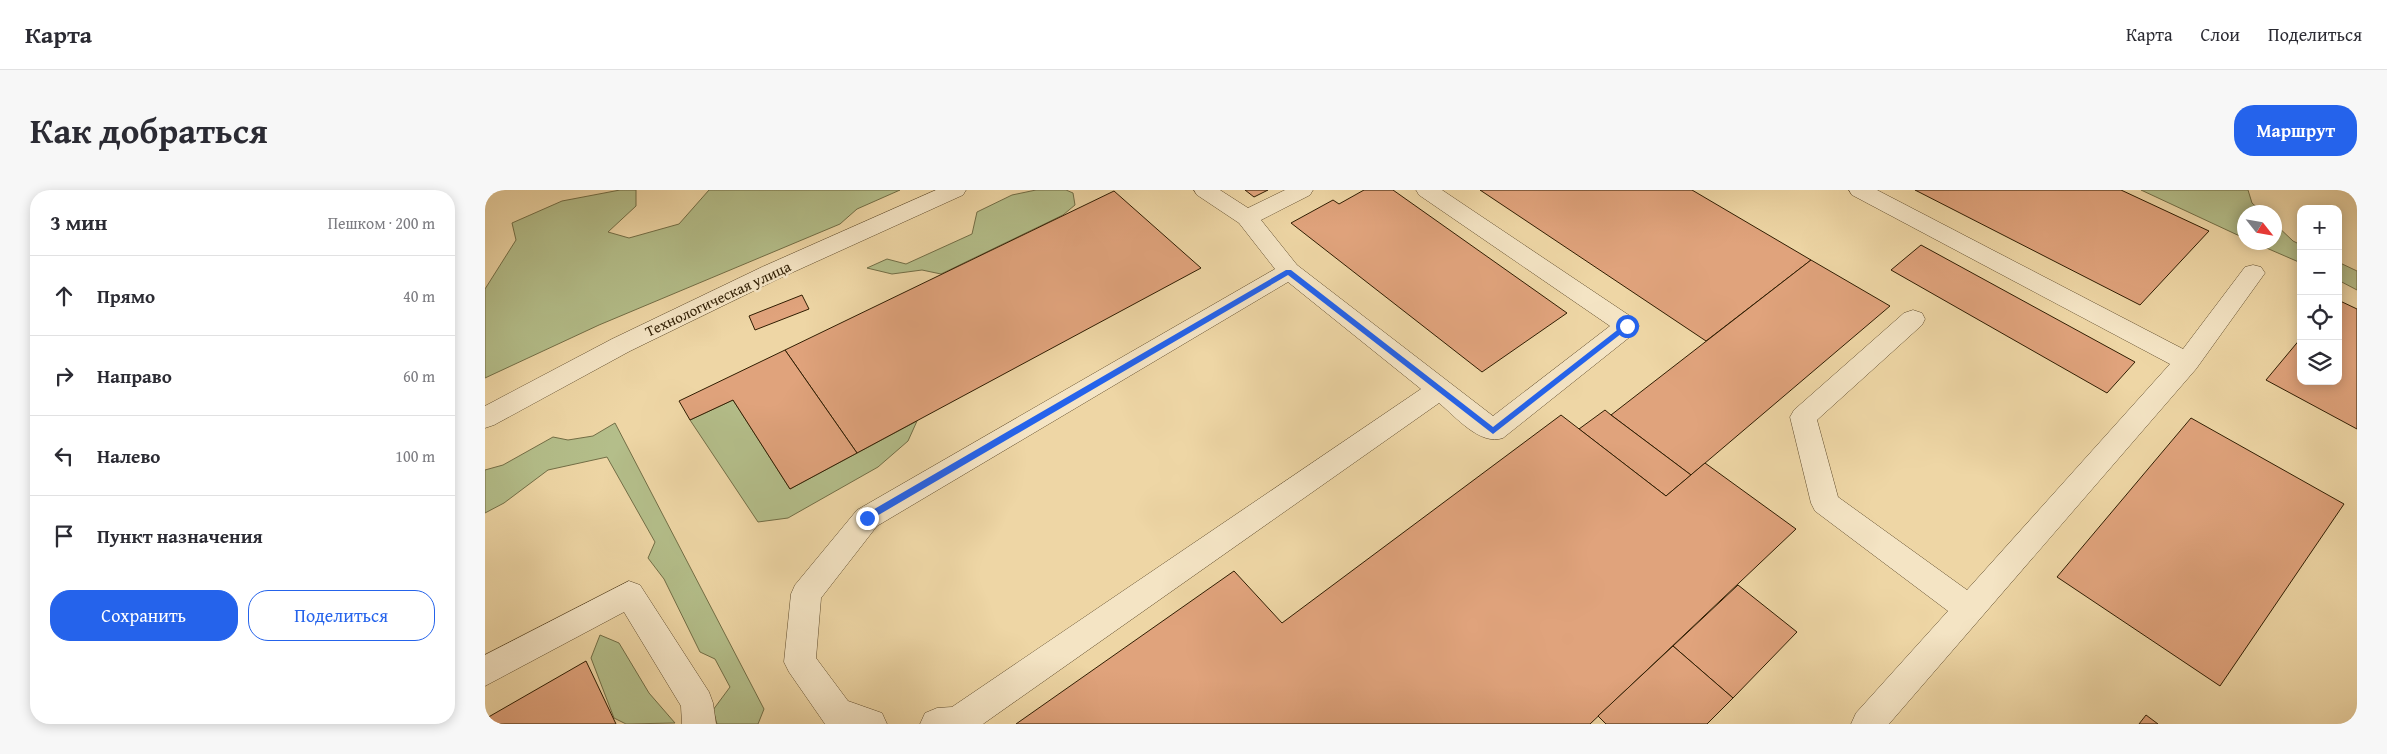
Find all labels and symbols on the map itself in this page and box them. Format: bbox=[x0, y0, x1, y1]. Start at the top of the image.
north arrow bbox=[2237, 205, 2282, 250]
street label: Технологическая улица bbox=[641, 255, 795, 342]
route start bbox=[1616, 315, 1639, 338]
route end bbox=[856, 507, 879, 530]

